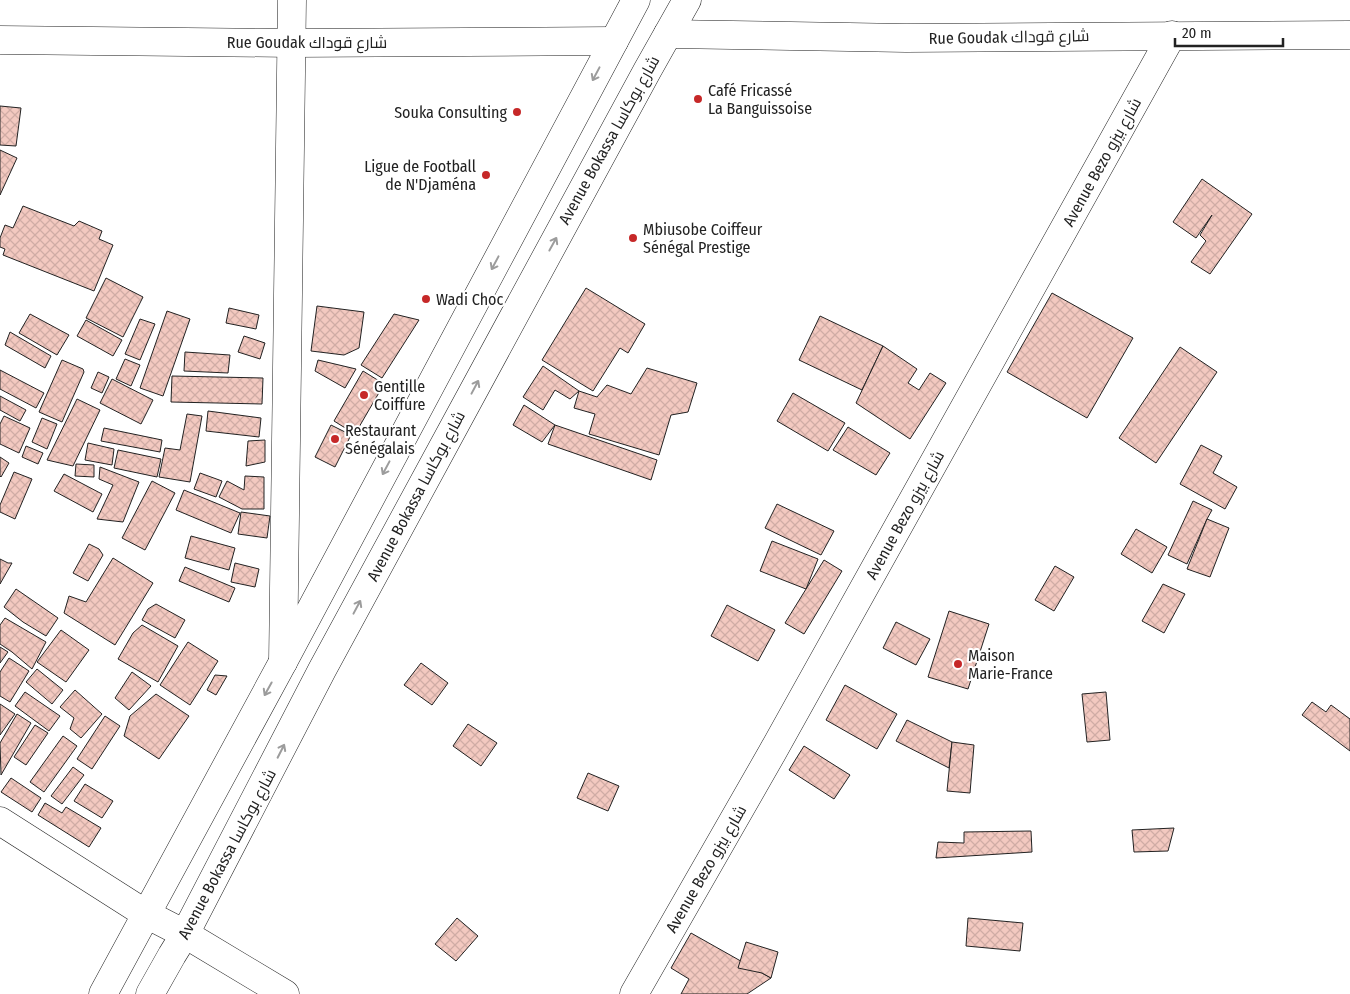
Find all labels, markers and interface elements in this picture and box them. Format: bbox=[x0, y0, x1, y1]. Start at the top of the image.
scale bar bbox=[1175, 15, 1282, 47]
text: 20 m bbox=[1182, 24, 1212, 42]
street label: Rue Goudak شارع قوداك bbox=[929, 26, 1090, 50]
street label: Rue Goudak شارع قوداك bbox=[227, 33, 387, 54]
street label: Avenue Bokassa شارع بوكاسا bbox=[555, 52, 665, 229]
one-way arrow bbox=[591, 66, 601, 81]
place label: Café Fricassé La Banguissoise bbox=[708, 81, 812, 118]
marker: Café Fricassé La Banguissoise bbox=[692, 93, 704, 105]
street label: Avenue Bezo شارع بيزو bbox=[1059, 94, 1147, 231]
place label: Souka Consulting bbox=[394, 103, 507, 122]
marker: Souka Consulting bbox=[511, 106, 523, 118]
place label: Ligue de Football de N'Djaména bbox=[364, 157, 476, 194]
marker: Ligue de Football de N'Djaména bbox=[480, 169, 492, 181]
place label: Mbiusobe Coiffeur Sénégal Prestige bbox=[643, 220, 763, 257]
marker: Mbiusobe Coiffeur Sénégal Prestige bbox=[627, 232, 639, 244]
one-way arrow bbox=[548, 237, 558, 252]
one-way arrow bbox=[490, 256, 500, 271]
place label: Wadi Choc bbox=[436, 290, 504, 309]
marker: Wadi Choc bbox=[420, 293, 432, 305]
place label: Gentille Coiffure bbox=[374, 377, 426, 414]
one-way arrow bbox=[471, 380, 480, 395]
marker: Gentille Coiffure bbox=[358, 389, 370, 401]
street label: Avenue Bokassa شارع بوكاسا bbox=[363, 408, 471, 585]
place label: Restaurant Sénégalais bbox=[345, 421, 417, 458]
marker: Restaurant Sénégalais bbox=[329, 433, 341, 445]
street label: Avenue Bezo شارع بيزو bbox=[862, 447, 950, 584]
one-way arrow bbox=[381, 461, 391, 476]
one-way arrow bbox=[352, 600, 362, 615]
place label: Maison Marie-France bbox=[968, 646, 1053, 683]
marker: Maison Marie-France bbox=[952, 658, 964, 670]
one-way arrow bbox=[263, 681, 272, 696]
one-way arrow bbox=[276, 743, 286, 758]
street label: Avenue Bokassa شارع بوكاسا bbox=[174, 766, 282, 943]
street label: Avenue Bezo شارع بيزو bbox=[662, 802, 752, 937]

